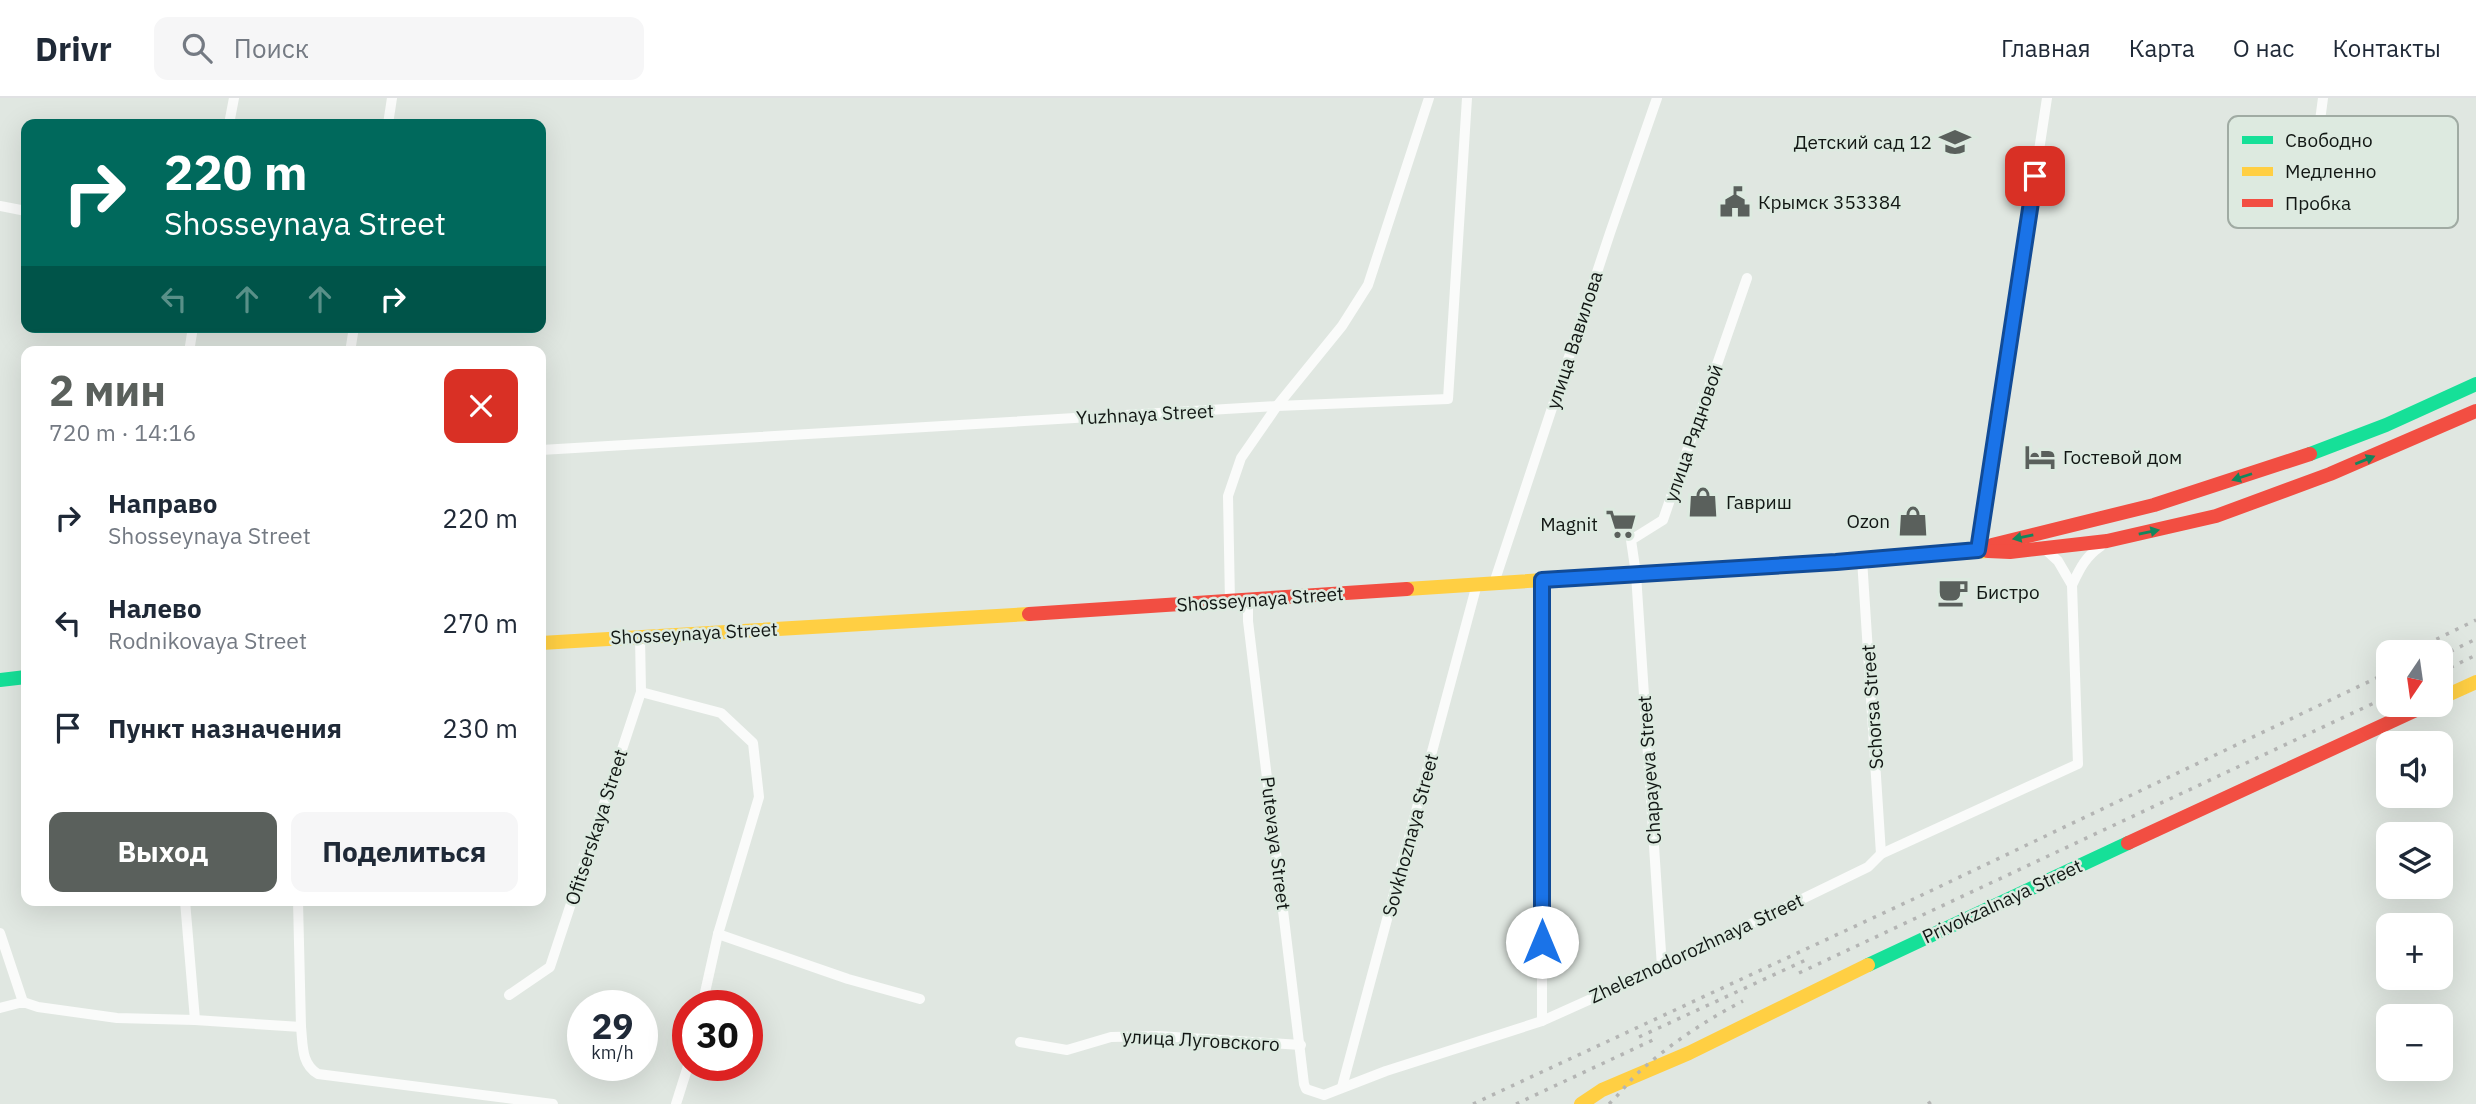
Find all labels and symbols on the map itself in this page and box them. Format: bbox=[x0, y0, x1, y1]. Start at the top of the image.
legend bbox=[2228, 116, 2458, 228]
school or university icon: Детский сад 12 bbox=[1938, 125, 1972, 159]
text: Свободно bbox=[2285, 128, 2373, 152]
place label: Детский сад 12 bbox=[1794, 130, 1932, 154]
pin bbox=[2005, 146, 2065, 206]
text: Медленно bbox=[2285, 159, 2376, 183]
public building icon: Крымск 353384 bbox=[1718, 185, 1752, 219]
place label: Крымск 353384 bbox=[1758, 190, 1901, 214]
text: Пробка bbox=[2285, 191, 2351, 215]
street label: улица Вавилова bbox=[1540, 268, 1608, 412]
street label: улица Рядновой bbox=[1658, 361, 1728, 505]
street label: Yuzhnaya Street bbox=[1076, 398, 1214, 430]
hotel icon: Гостевой дом bbox=[2023, 440, 2057, 474]
place label: Гостевой дом bbox=[2063, 445, 2182, 469]
one-way arrow bbox=[2354, 455, 2375, 466]
one-way arrow bbox=[2231, 472, 2252, 483]
shop icon: Гавриш bbox=[1686, 485, 1720, 519]
place label: Гавриш bbox=[1726, 490, 1792, 514]
shop icon: Ozon bbox=[1896, 504, 1930, 538]
supermarket icon: Magnit bbox=[1604, 507, 1638, 541]
place label: Ozon bbox=[1846, 509, 1890, 533]
place label: Magnit bbox=[1540, 512, 1598, 536]
one-way arrow bbox=[2138, 527, 2160, 538]
one-way arrow bbox=[2012, 532, 2034, 543]
cafe icon: Бистро bbox=[1936, 575, 1970, 609]
place label: Бистро bbox=[1976, 580, 2040, 604]
street label: Shosseynaya Street bbox=[1176, 581, 1344, 617]
street label: Shosseynaya Street bbox=[610, 617, 778, 649]
north arrow bbox=[2376, 640, 2454, 718]
street label: Schorsa Street bbox=[1856, 644, 1888, 770]
street label: Chapayeva Street bbox=[1632, 695, 1666, 845]
street label: Ofitserskaya Street bbox=[559, 746, 633, 908]
street label: Sovkhoznaya Street bbox=[1377, 751, 1443, 919]
street label: Putevaya Street bbox=[1256, 775, 1296, 911]
street label: Privokzalnaya Street bbox=[1918, 853, 2086, 949]
street label: Zheleznodorozhnaya Street bbox=[1585, 888, 1807, 1008]
position arrow bbox=[1505, 905, 1579, 979]
speed limit sign: 30 bbox=[672, 990, 763, 1081]
street label: улица Луговского bbox=[1122, 1024, 1280, 1056]

